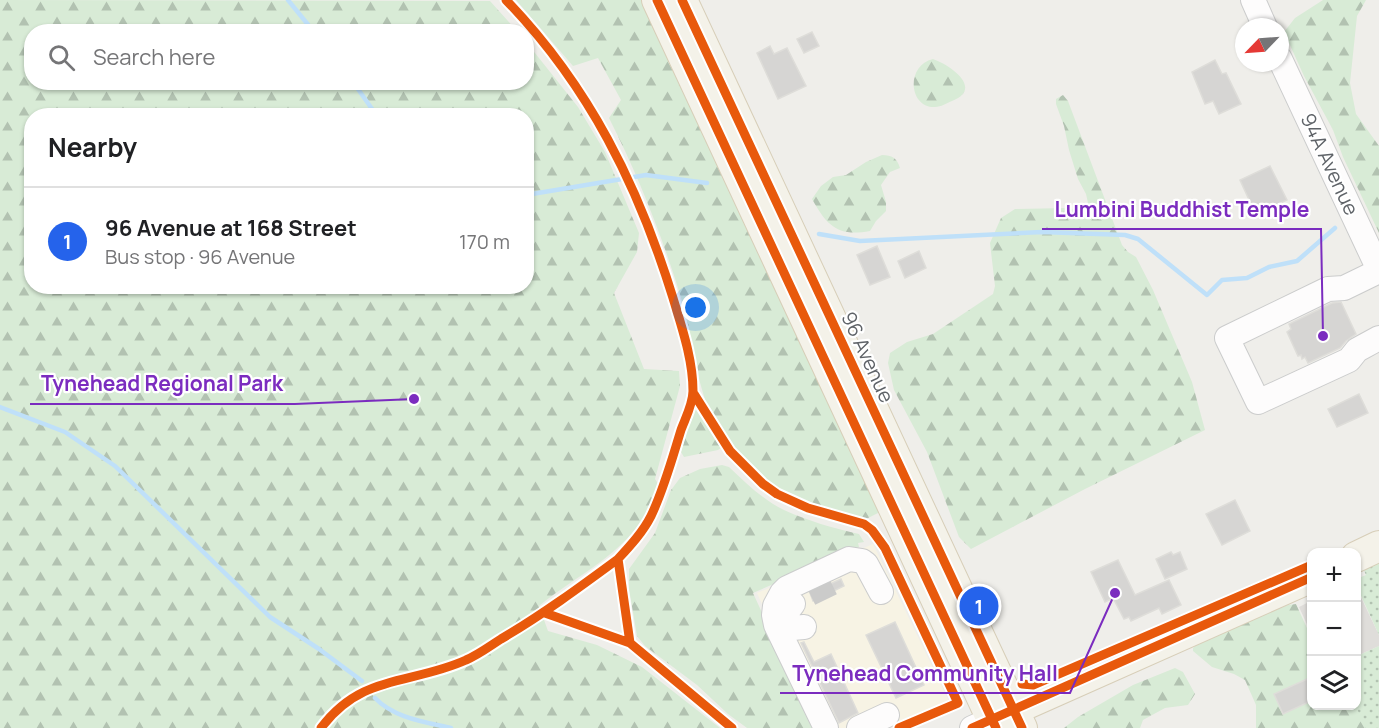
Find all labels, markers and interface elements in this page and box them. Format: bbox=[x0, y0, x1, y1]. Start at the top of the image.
north arrow bbox=[1235, 18, 1289, 72]
search box bbox=[24, 24, 534, 90]
icon: search bbox=[45, 41, 78, 74]
text: Search here bbox=[93, 42, 215, 72]
street label: 94A Avenue bbox=[1295, 109, 1365, 219]
text: Nearby bbox=[48, 129, 137, 165]
callout: Lumbini Buddhist Temple bbox=[1042, 190, 1321, 229]
text: Lumbini Buddhist Temple bbox=[1055, 195, 1310, 223]
text: 96 Avenue at 168 Street bbox=[105, 213, 357, 243]
text: 1 bbox=[63, 228, 72, 255]
text: 170 m bbox=[459, 228, 510, 255]
text: Bus stop · 96 Avenue bbox=[105, 243, 295, 270]
your location bbox=[681, 293, 710, 322]
street label: 96 Avenue bbox=[835, 307, 901, 407]
callout: Tynehead Regional Park bbox=[30, 365, 295, 404]
text: Tynehead Regional Park bbox=[41, 369, 284, 397]
map controls bbox=[1307, 548, 1361, 710]
button: + bbox=[1307, 548, 1361, 602]
pin: 1 bbox=[960, 584, 998, 628]
button: − bbox=[1307, 602, 1361, 656]
callout: Tynehead Community Hall bbox=[780, 654, 1070, 693]
button: layers bbox=[1307, 656, 1361, 710]
text: Tynehead Community Hall bbox=[792, 659, 1058, 687]

